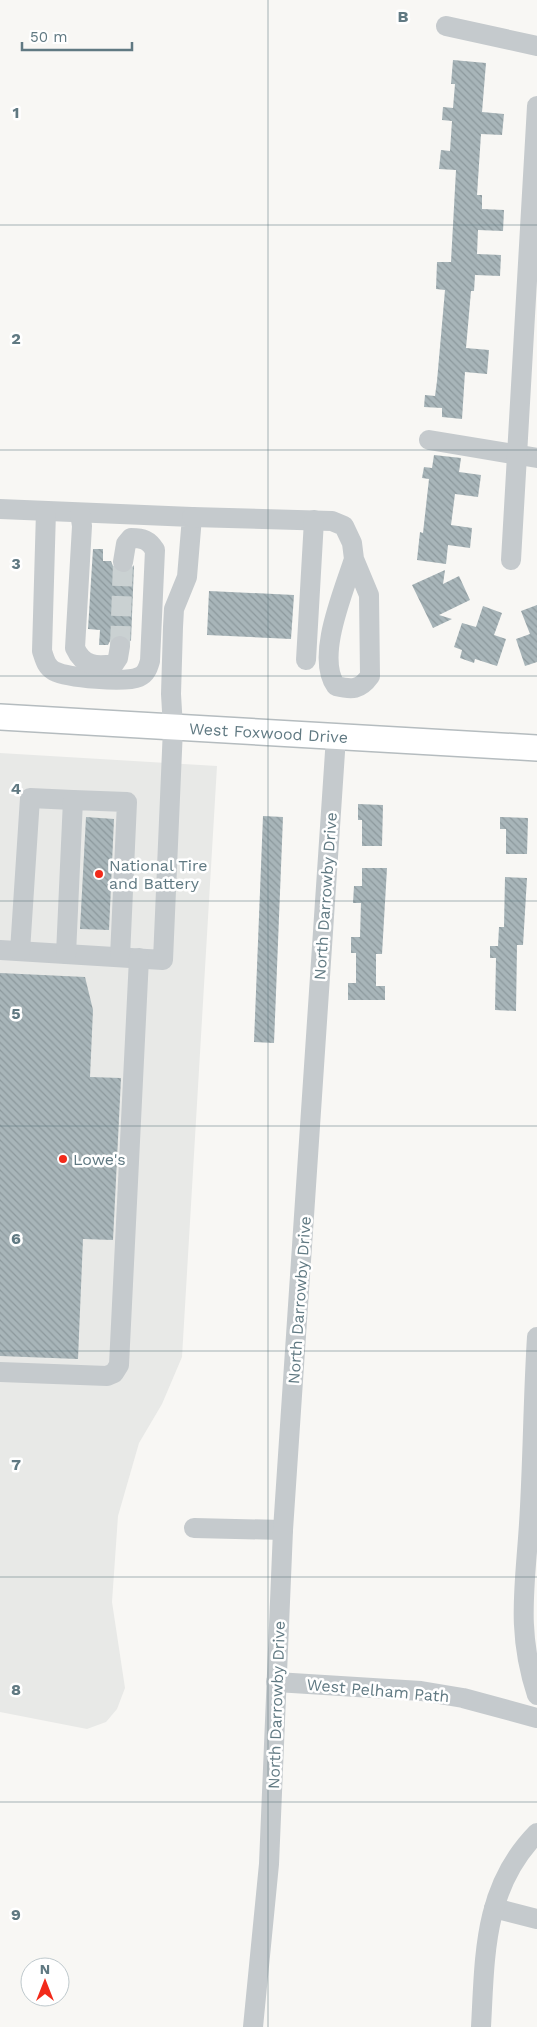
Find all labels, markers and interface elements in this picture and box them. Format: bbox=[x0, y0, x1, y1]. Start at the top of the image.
text: B bbox=[398, 7, 409, 26]
scale bar bbox=[22, 20, 132, 52]
text: 50 m bbox=[30, 28, 67, 46]
text: 1 bbox=[13, 103, 19, 122]
text: 2 bbox=[11, 329, 21, 348]
text: 3 bbox=[11, 554, 21, 573]
street label: West Foxwood Drive bbox=[189, 719, 348, 747]
text: 4 bbox=[11, 779, 21, 798]
street label: North Darrowby Drive bbox=[310, 811, 341, 981]
place label: National Tire and Battery bbox=[109, 856, 207, 893]
marker: National Tire and Battery bbox=[93, 868, 105, 880]
text: 5 bbox=[11, 1004, 21, 1023]
place label: Lowe's bbox=[73, 1150, 126, 1169]
marker: Lowe's bbox=[57, 1153, 69, 1165]
street label: North Darrowby Drive bbox=[284, 1215, 315, 1385]
text: 6 bbox=[11, 1229, 21, 1248]
text: 7 bbox=[11, 1455, 21, 1474]
street label: North Darrowby Drive bbox=[264, 1621, 289, 1789]
street label: West Pelham Path bbox=[306, 1675, 450, 1706]
text: 8 bbox=[11, 1680, 21, 1699]
text: 9 bbox=[11, 1905, 21, 1924]
north arrow bbox=[20, 1957, 70, 2007]
text: N bbox=[40, 1961, 50, 1977]

